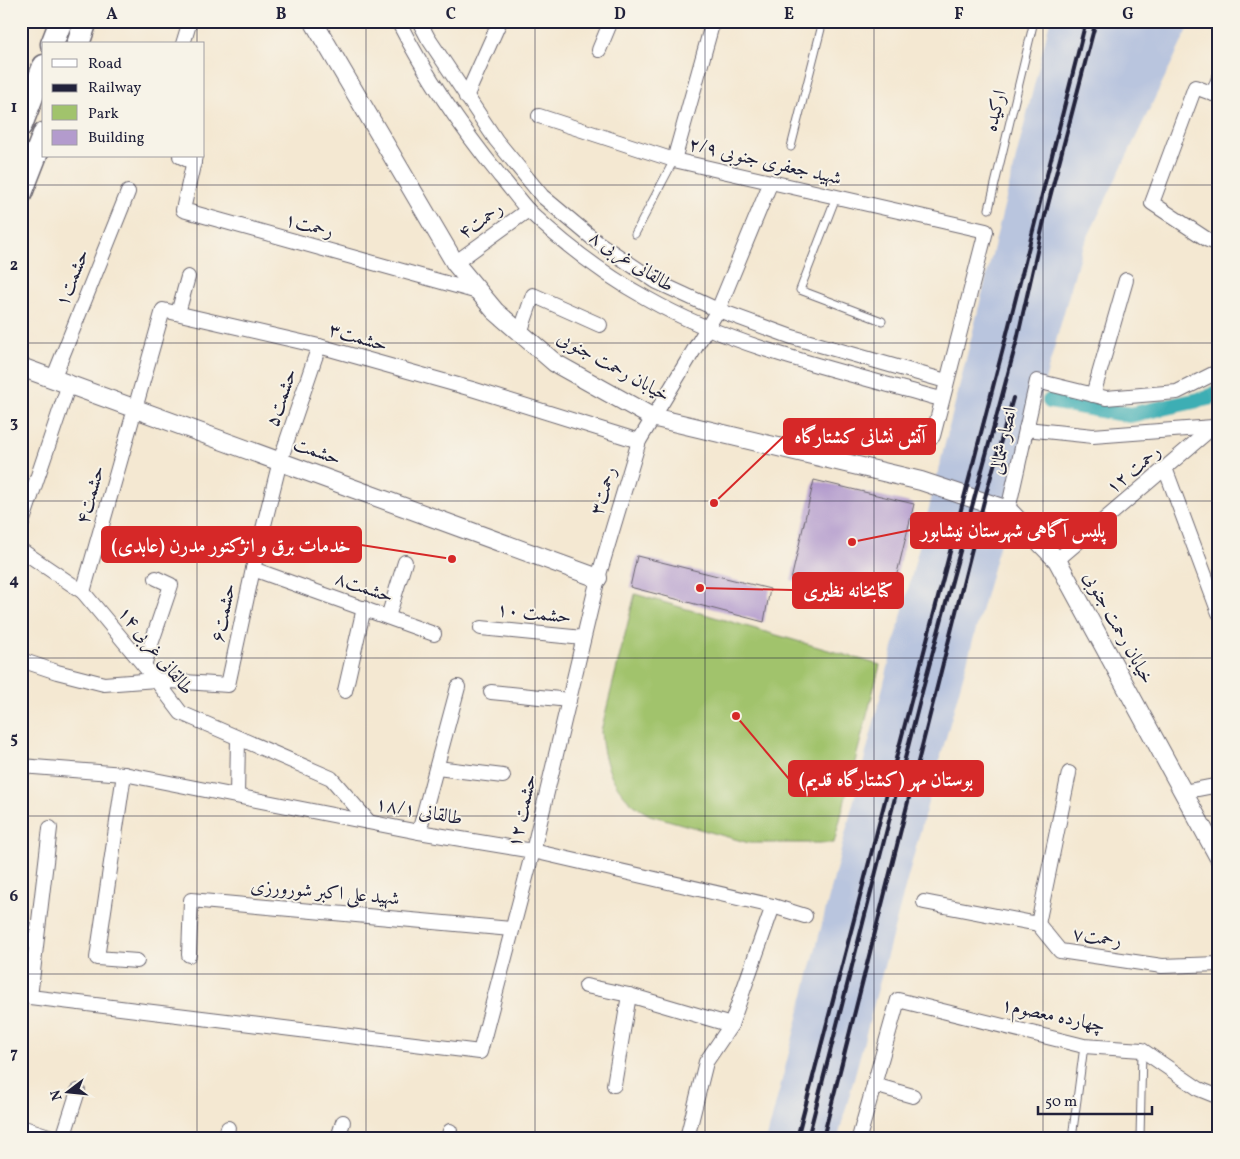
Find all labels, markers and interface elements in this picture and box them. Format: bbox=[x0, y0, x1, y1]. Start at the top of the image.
text: A bbox=[106, 4, 118, 26]
text: B bbox=[276, 4, 287, 26]
text: C bbox=[446, 4, 456, 26]
text: D bbox=[614, 4, 626, 26]
text: E bbox=[784, 4, 794, 26]
text: F bbox=[954, 4, 964, 26]
text: G bbox=[1122, 4, 1134, 26]
legend bbox=[42, 42, 205, 158]
text: Road bbox=[88, 54, 122, 75]
text: Railway bbox=[88, 78, 141, 99]
street label: ارکیده bbox=[978, 87, 1014, 135]
text: 1 bbox=[11, 97, 17, 119]
text: Park bbox=[88, 104, 119, 125]
text: Building bbox=[88, 128, 145, 149]
street label: شهید جعفری جنوبی ۲/۹ bbox=[686, 132, 844, 192]
street label: رحمت۴ bbox=[453, 196, 509, 246]
street label: رحمت۱ bbox=[282, 207, 336, 245]
street label: طالقانی غربی ۸ bbox=[584, 225, 678, 299]
street label: حشمت۱ bbox=[50, 245, 96, 311]
text: 2 bbox=[10, 255, 18, 277]
street label: حشمت۳ bbox=[326, 317, 390, 359]
street label: خیابان رحمت جنوبی bbox=[552, 325, 674, 409]
street label: حشمت۵ bbox=[260, 365, 304, 431]
street label: انصار شمالی bbox=[984, 405, 1024, 477]
text: 3 bbox=[10, 412, 18, 434]
callout: آتش نشانی کشتارگاه bbox=[784, 419, 935, 454]
text: آتش نشانی کشتارگاه bbox=[794, 424, 928, 452]
street label: حشمت bbox=[290, 431, 344, 473]
street label: رحمت ۱۲ bbox=[1101, 439, 1167, 501]
street label: حشمت۴ bbox=[70, 463, 112, 527]
street label: رحمت۳ bbox=[584, 464, 624, 518]
callout: پلیس آگاهی شهرستان نیشابور bbox=[911, 513, 1116, 548]
text: پلیس آگاهی شهرستان نیشابور bbox=[919, 518, 1107, 546]
callout: خدمات برق و انژکتور مدرن (عابدی) bbox=[102, 527, 361, 562]
text: خدمات برق و انژکتور مدرن (عابدی) bbox=[111, 533, 351, 561]
street label: حشمت۸ bbox=[331, 566, 397, 610]
street label: خیابان رحمت جنوبی bbox=[1076, 567, 1160, 689]
text: 4 bbox=[9, 570, 19, 592]
callout: کتابخانه نظیری bbox=[793, 573, 903, 608]
text: کتابخانه نظیری bbox=[803, 578, 893, 606]
street label: حشمت۶ bbox=[205, 581, 243, 645]
street label: حشمت ۱۰ bbox=[495, 597, 573, 631]
street label: طالقانی غربی ۱۴ bbox=[111, 601, 199, 701]
text: 5 bbox=[10, 728, 18, 750]
callout: (بوستان مهر (کشتارگاه قدیم bbox=[789, 761, 983, 796]
text: (بوستان مهر (کشتارگاه قدیم bbox=[799, 767, 973, 797]
street label: حشمت ۱۲ bbox=[502, 772, 544, 850]
street label: طالقانی ۱۸/۱ bbox=[373, 792, 465, 832]
street label: شهید علی اکبر شورورزی bbox=[249, 874, 401, 912]
text: 6 bbox=[10, 886, 19, 908]
street label: رحمت۷ bbox=[1071, 922, 1123, 954]
street label: چهارده معصوم۱ bbox=[998, 992, 1107, 1042]
text: 7 bbox=[10, 1043, 18, 1065]
north arrow bbox=[42, 1066, 92, 1116]
scale bar bbox=[1038, 1084, 1151, 1116]
text: N bbox=[46, 1088, 67, 1103]
text: 50 m bbox=[1045, 1092, 1077, 1113]

